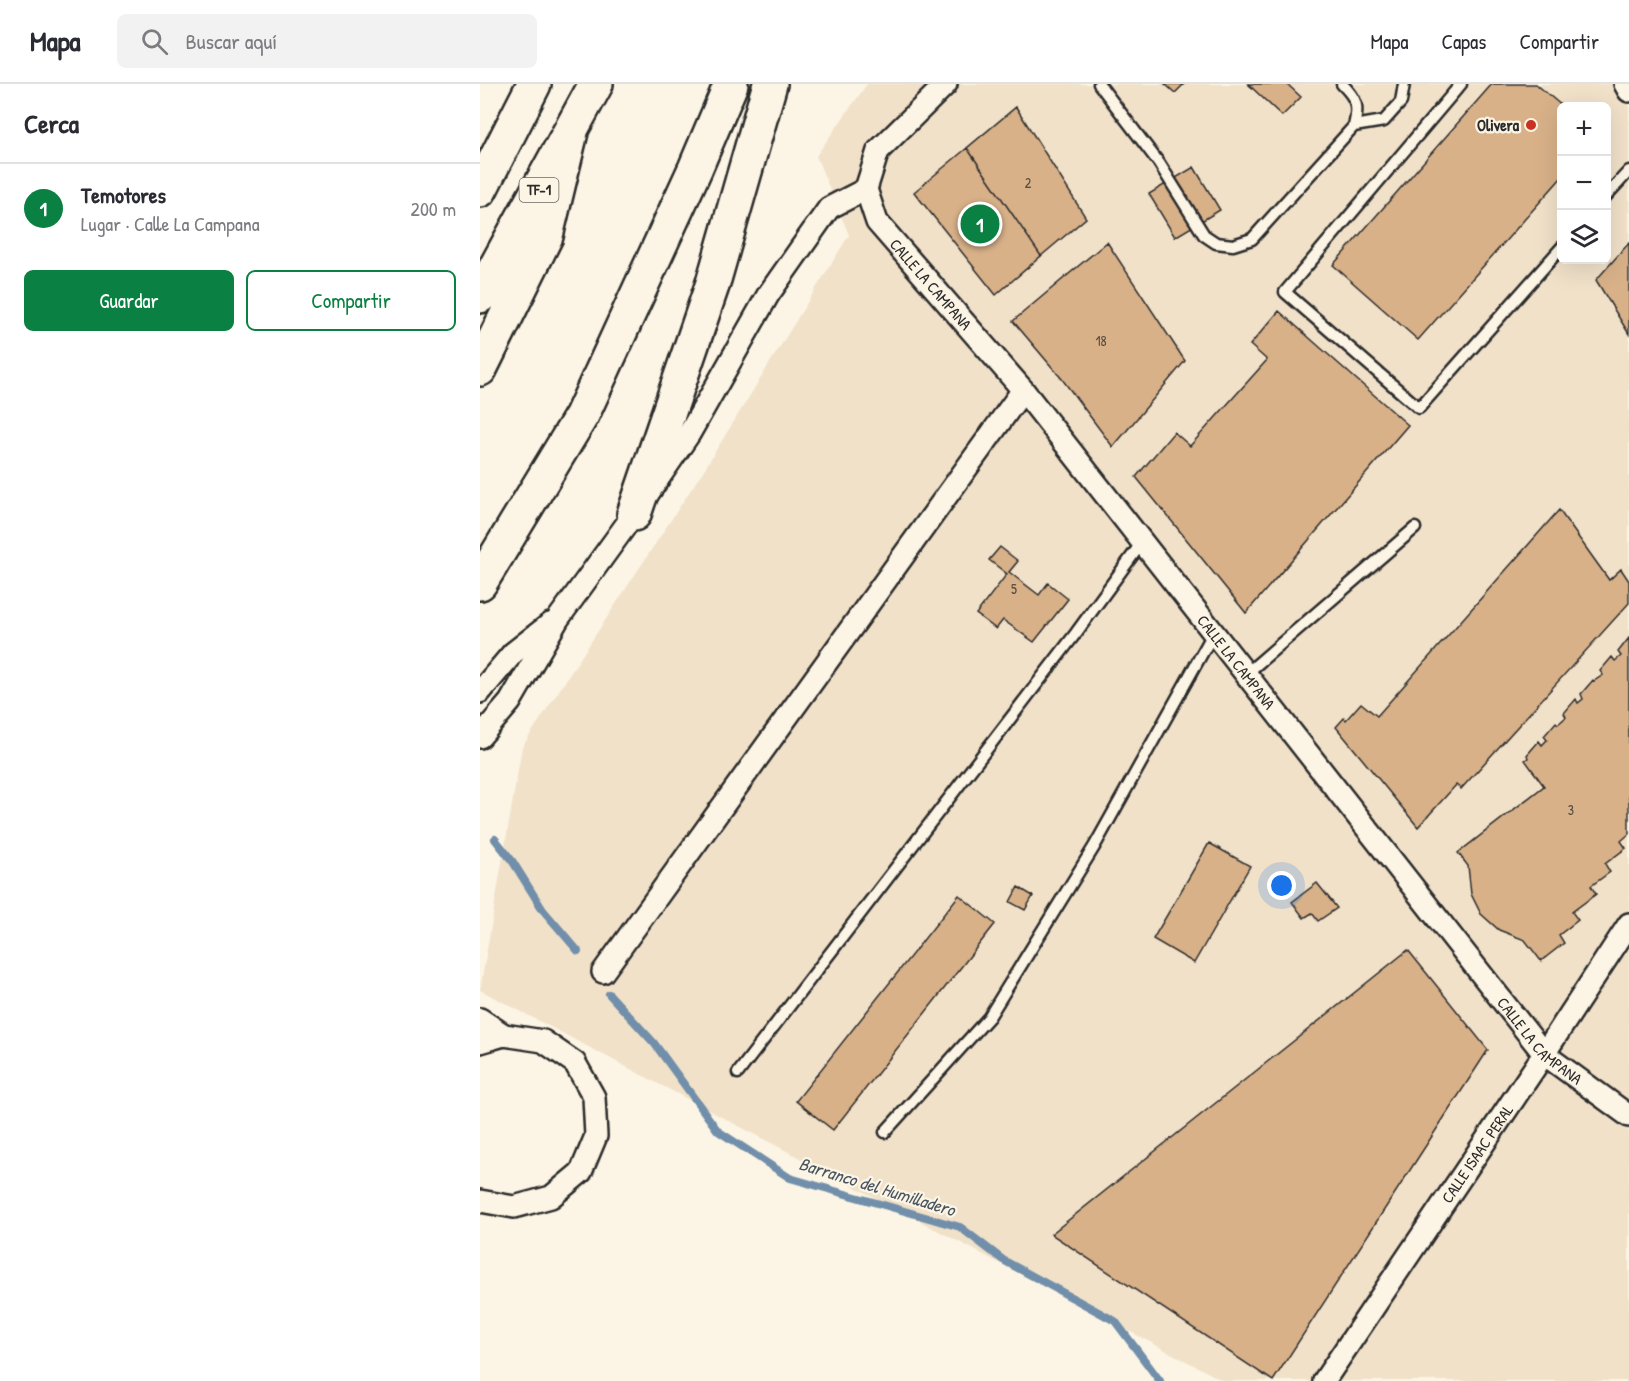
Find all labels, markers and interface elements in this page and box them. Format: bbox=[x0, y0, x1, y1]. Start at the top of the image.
search box bbox=[117, 14, 537, 68]
text: Mapa bbox=[30, 22, 81, 60]
icon: search bbox=[138, 25, 171, 58]
text: Buscar aquí bbox=[186, 26, 277, 56]
text: Mapa bbox=[1370, 27, 1408, 56]
text: Capas bbox=[1441, 27, 1486, 56]
text: Compartir bbox=[1519, 27, 1599, 56]
map controls bbox=[1557, 102, 1611, 264]
button: + bbox=[1557, 102, 1611, 156]
text: Cerca bbox=[24, 106, 79, 141]
place label: Olivera bbox=[1477, 114, 1520, 136]
marker: Olivera bbox=[1524, 118, 1538, 132]
button: − bbox=[1557, 156, 1611, 210]
house number: 2 bbox=[1025, 173, 1032, 192]
road number: TF-1 bbox=[520, 178, 558, 202]
text: Temotores bbox=[81, 180, 166, 210]
text: 1 bbox=[40, 195, 47, 222]
text: 200 m bbox=[411, 195, 456, 222]
pin: 1 bbox=[960, 202, 1000, 246]
text: Lugar · Calle La Campana bbox=[81, 210, 260, 237]
button: layers bbox=[1557, 210, 1611, 264]
street label: CALLE LA CAMPANA bbox=[885, 234, 977, 335]
button: Guardar bbox=[24, 270, 234, 331]
button: Compartir bbox=[246, 270, 456, 331]
house number: 18 bbox=[1095, 331, 1107, 350]
house number: 5 bbox=[1011, 579, 1017, 598]
street label: CALLE LA CAMPANA bbox=[1192, 610, 1281, 714]
house number: 3 bbox=[1568, 800, 1574, 819]
your location bbox=[1267, 871, 1296, 900]
street label: CALLE LA CAMPANA bbox=[1492, 992, 1587, 1090]
street label: CALLE ISAAC PERAL bbox=[1436, 1100, 1518, 1207]
water label: Barranco del Humilladero bbox=[796, 1151, 960, 1223]

